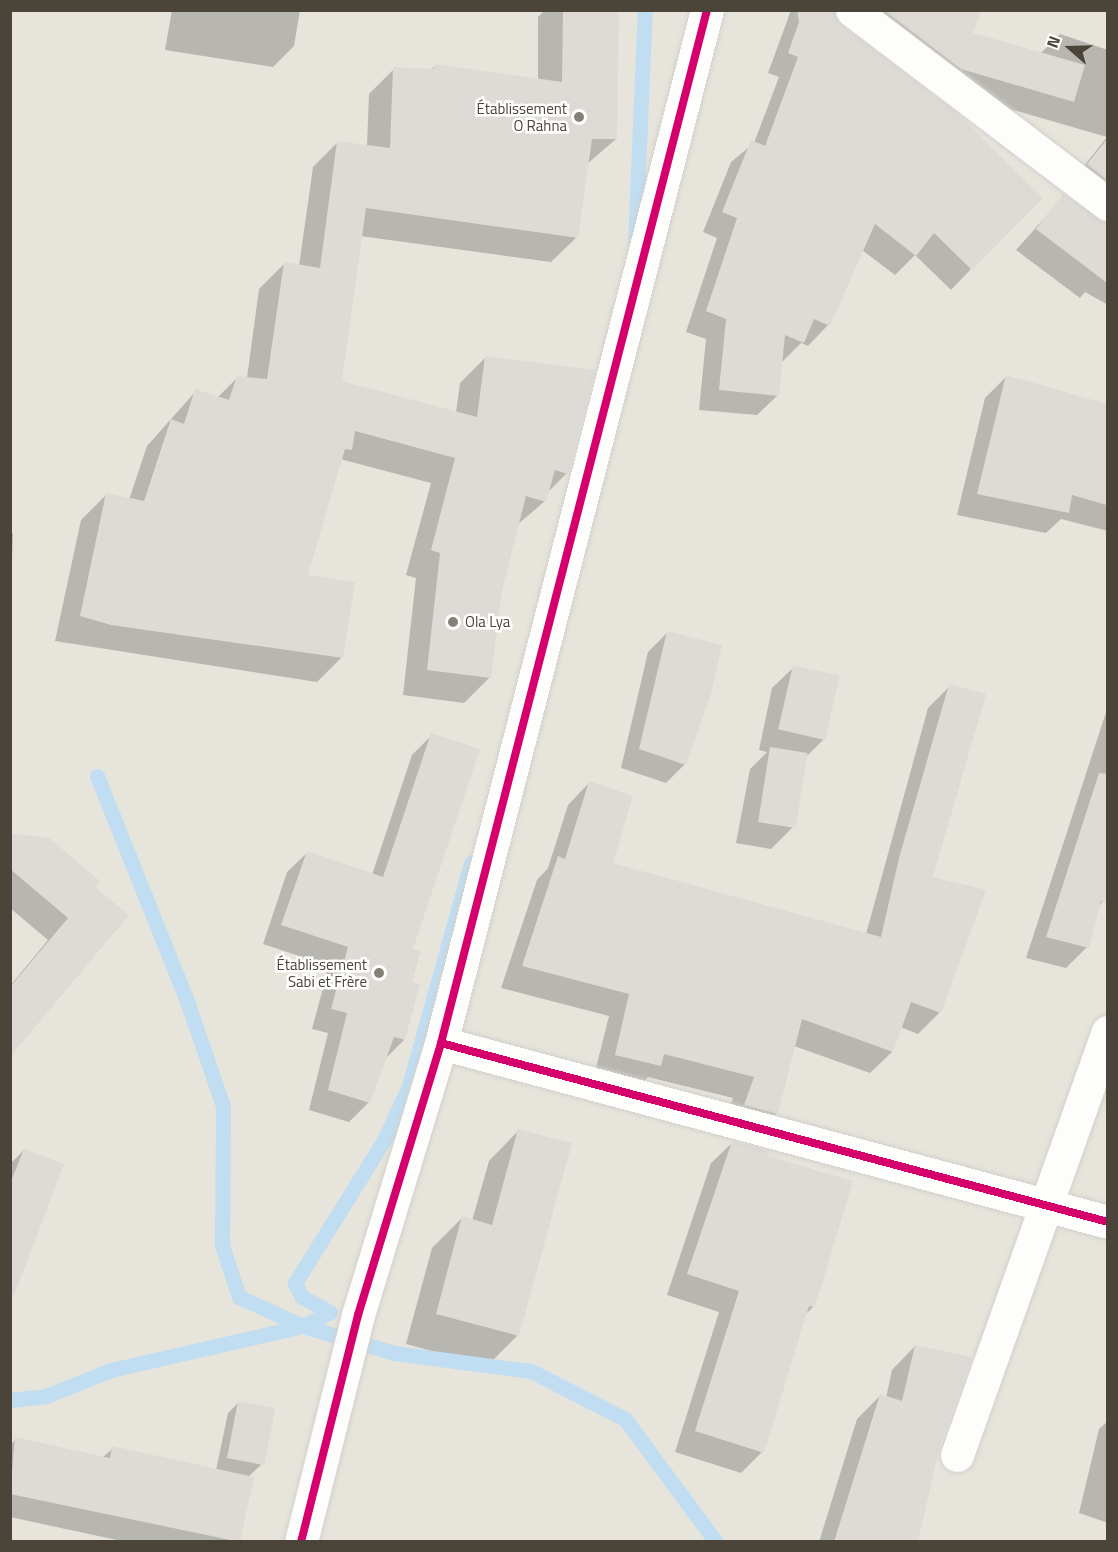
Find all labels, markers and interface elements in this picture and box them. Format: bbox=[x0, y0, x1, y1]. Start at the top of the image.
north arrow bbox=[1040, 18, 1100, 78]
text: N bbox=[1040, 33, 1066, 51]
place label: Établissement O Rahna bbox=[476, 99, 567, 134]
marker: Établissement O Rahna bbox=[572, 110, 586, 124]
place label: Ola Lya bbox=[465, 613, 510, 631]
marker: Ola Lya bbox=[446, 615, 460, 629]
place label: Établissement Sabi et Frère bbox=[276, 955, 367, 990]
marker: Établissement Sabi et Frère bbox=[372, 966, 386, 980]

